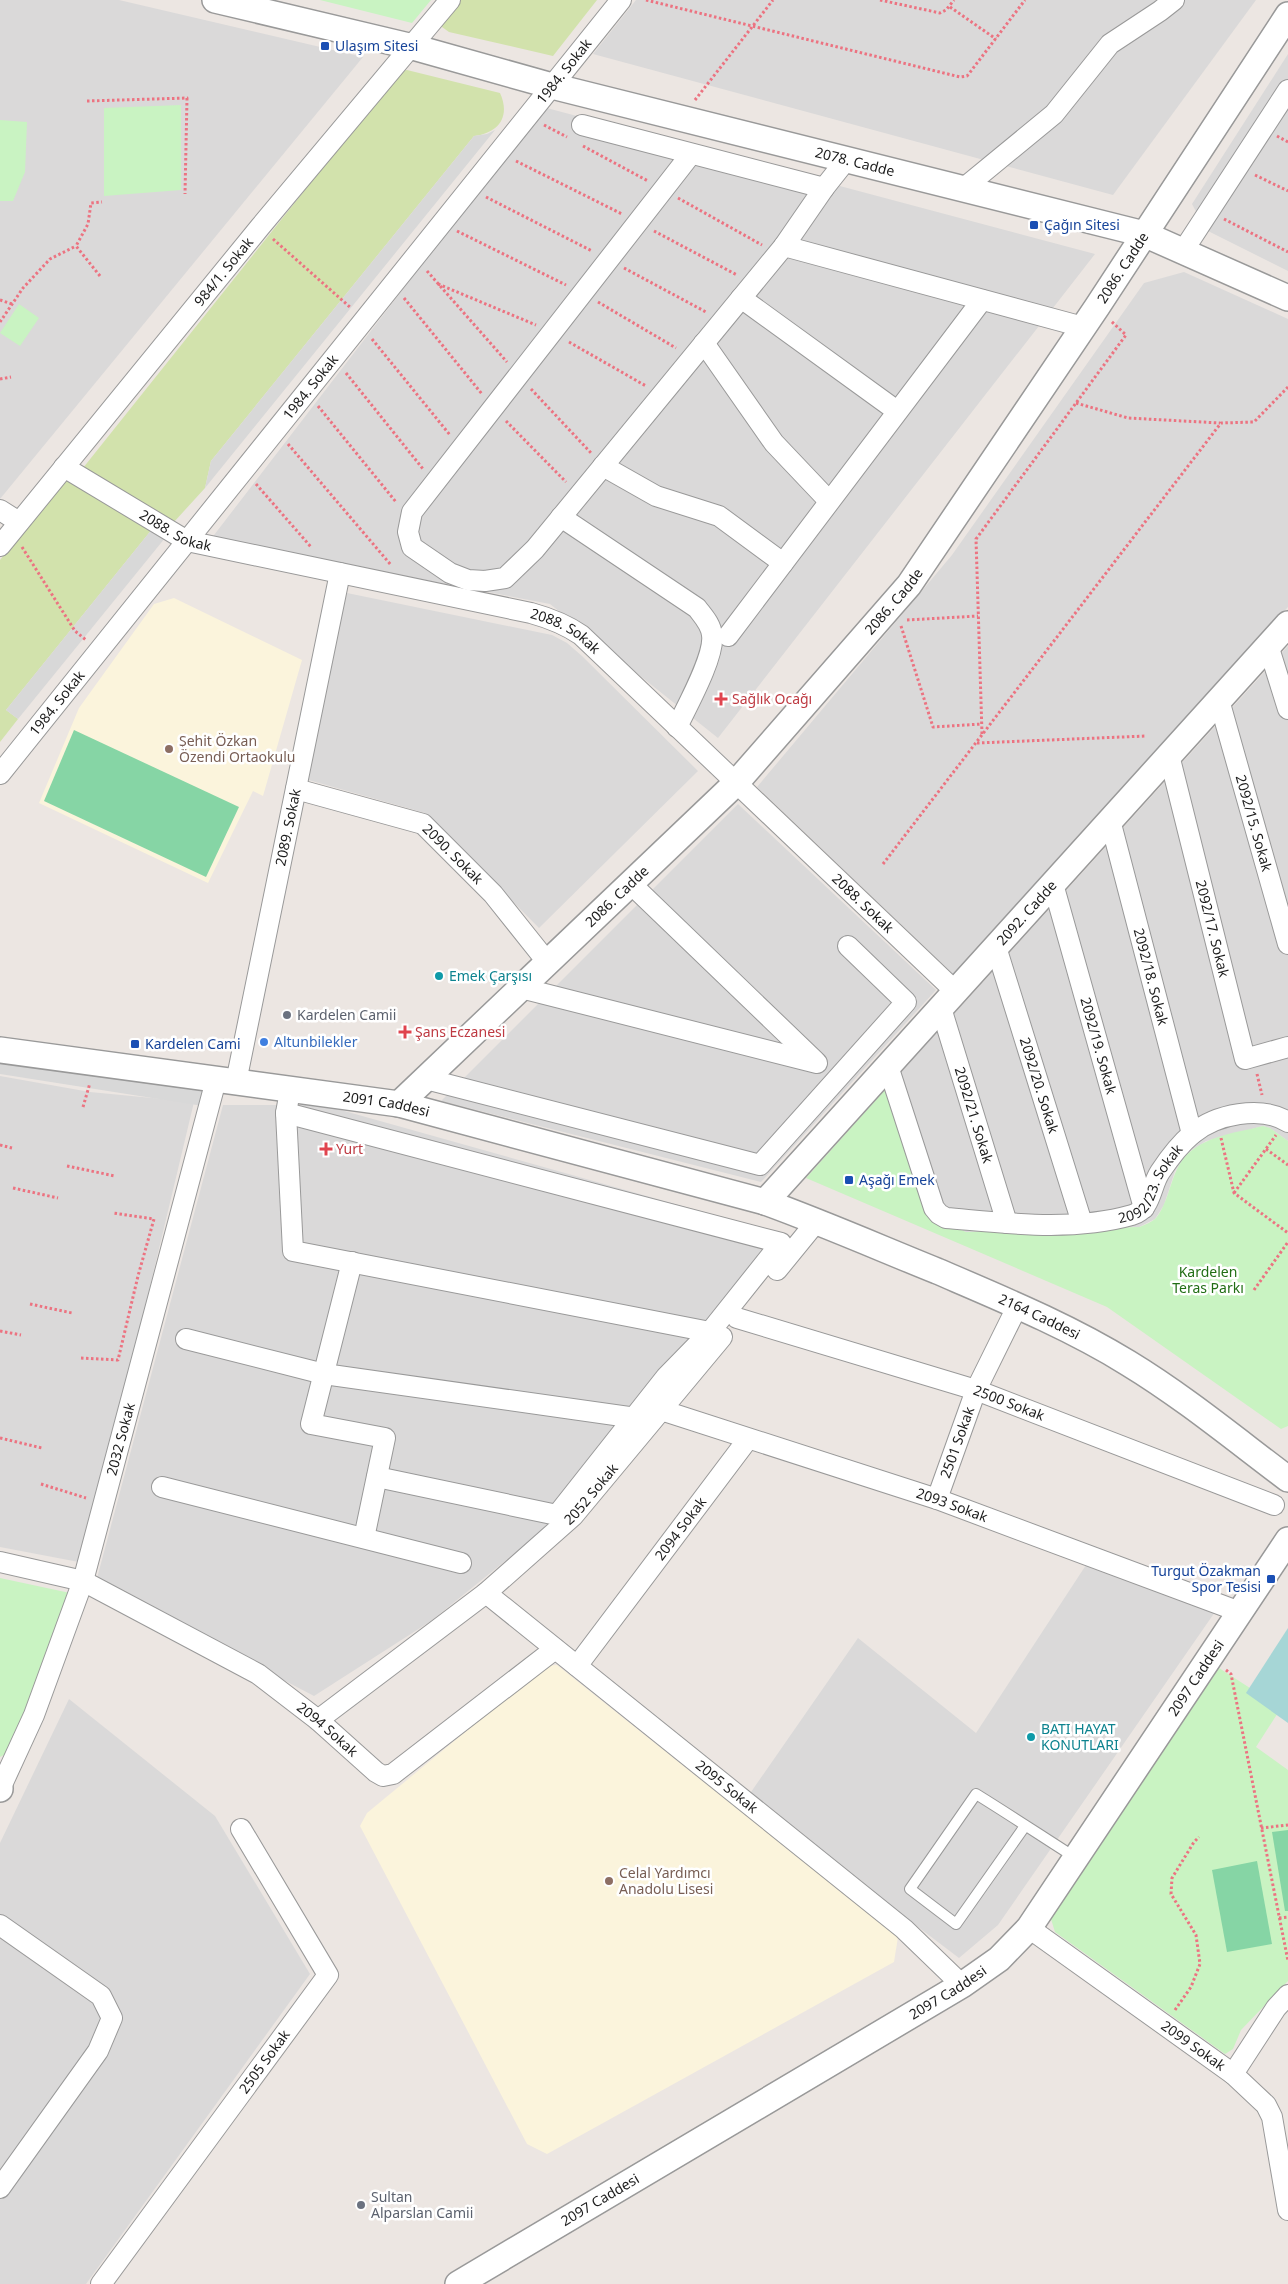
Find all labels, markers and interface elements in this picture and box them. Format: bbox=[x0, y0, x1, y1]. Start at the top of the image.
street label: 1984. Sokak bbox=[531, 34, 596, 107]
place label: Ulaşım Sitesi bbox=[335, 36, 418, 55]
marker: Ulaşım Sitesi bbox=[319, 40, 331, 52]
street label: 2078. Cadde bbox=[813, 142, 897, 180]
place label: Çağın Sitesi bbox=[1044, 215, 1120, 234]
marker: Çağın Sitesi bbox=[1028, 219, 1040, 231]
street label: 2086. Cadde bbox=[1092, 228, 1153, 307]
street label: 984/1. Sokak bbox=[189, 232, 257, 310]
street label: 1984. Sokak bbox=[278, 350, 342, 423]
street label: 2088. Sokak bbox=[136, 505, 214, 555]
street label: 2086. Cadde bbox=[860, 564, 927, 638]
street label: 2088. Sokak bbox=[528, 603, 605, 658]
street label: 1984. Sokak bbox=[25, 666, 89, 739]
place label: Sağlık Ocağı bbox=[732, 689, 812, 708]
marker: Sağlık Ocağı bbox=[714, 692, 728, 706]
place label: Şehit Özkan Özendi Ortaokulu bbox=[179, 731, 295, 766]
marker: Şehit Özkan Özendi Ortaokulu bbox=[163, 743, 175, 755]
street label: 2092/15. Sokak bbox=[1232, 772, 1277, 874]
street label: 2089. Sokak bbox=[270, 786, 305, 868]
street label: 2090. Sokak bbox=[419, 819, 488, 888]
street label: 2086. Cadde bbox=[581, 861, 653, 931]
street label: 2088. Sokak bbox=[828, 869, 899, 937]
street label: 2092. Cadde bbox=[992, 876, 1061, 949]
street label: 2092/17. Sokak bbox=[1192, 878, 1234, 980]
street label: 2092/18. Sokak bbox=[1130, 926, 1173, 1028]
place label: Emek Çarşısı bbox=[449, 966, 532, 985]
marker: Emek Çarşısı bbox=[433, 970, 445, 982]
street label: 2092/19. Sokak bbox=[1076, 995, 1122, 1097]
place label: Kardelen Camii bbox=[297, 1005, 396, 1024]
marker: Kardelen Camii bbox=[281, 1009, 293, 1021]
place label: Şans Eczanesi bbox=[415, 1022, 505, 1041]
marker: Şans Eczanesi bbox=[399, 1026, 411, 1038]
place label: Altunbilekler bbox=[274, 1032, 358, 1051]
place label: Kardelen Cami bbox=[145, 1034, 241, 1053]
street label: 2092/20. Sokak bbox=[1016, 1035, 1064, 1136]
marker: Altunbilekler bbox=[258, 1036, 270, 1048]
marker: Kardelen Cami bbox=[129, 1038, 141, 1050]
street label: 2092/21. Sokak bbox=[951, 1064, 998, 1166]
street label: 2091 Caddesi bbox=[342, 1086, 432, 1121]
place label: Yurt bbox=[336, 1139, 363, 1158]
street label: 2092/23. Sokak bbox=[1116, 1139, 1187, 1227]
marker: Yurt bbox=[320, 1143, 332, 1155]
place label: Aşağı Emek bbox=[859, 1170, 935, 1189]
marker: Aşağı Emek bbox=[843, 1174, 855, 1186]
park label: Kardelen Teras Parkı bbox=[1172, 1262, 1244, 1297]
street label: 2164 Caddesi bbox=[996, 1289, 1084, 1343]
street label: 2500 Sokak bbox=[971, 1380, 1048, 1425]
street label: 2032 Sokak bbox=[101, 1400, 139, 1477]
street label: 2501 Sokak bbox=[935, 1403, 978, 1481]
street label: 2052 Sokak bbox=[560, 1459, 622, 1529]
street label: 2093 Sokak bbox=[914, 1483, 991, 1526]
street label: 2094 Sokak bbox=[650, 1492, 710, 1564]
place label: Turgut Özakman Spor Tesisi bbox=[1151, 1561, 1261, 1596]
marker: Turgut Özakman Spor Tesisi bbox=[1265, 1573, 1277, 1585]
street label: 2097 Caddesi bbox=[1163, 1636, 1228, 1720]
street label: 2094 Sokak bbox=[293, 1697, 363, 1761]
place label: BATI HAYAT KONUTLARI bbox=[1041, 1719, 1119, 1754]
marker: BATI HAYAT KONUTLARI bbox=[1025, 1731, 1037, 1743]
street label: 2095 Sokak bbox=[692, 1755, 763, 1817]
place label: Celal Yardımcı Anadolu Lisesi bbox=[619, 1863, 713, 1898]
marker: Celal Yardımcı Anadolu Lisesi bbox=[603, 1875, 615, 1887]
street label: 2097 Caddesi bbox=[905, 1961, 990, 2023]
street label: 2099 Sokak bbox=[1158, 2016, 1230, 2075]
street label: 2505 Sokak bbox=[234, 2025, 294, 2097]
street label: 2097 Caddesi bbox=[557, 2169, 642, 2230]
place label: Sultan Alparslan Camii bbox=[371, 2187, 473, 2222]
marker: Sultan Alparslan Camii bbox=[355, 2199, 367, 2211]

